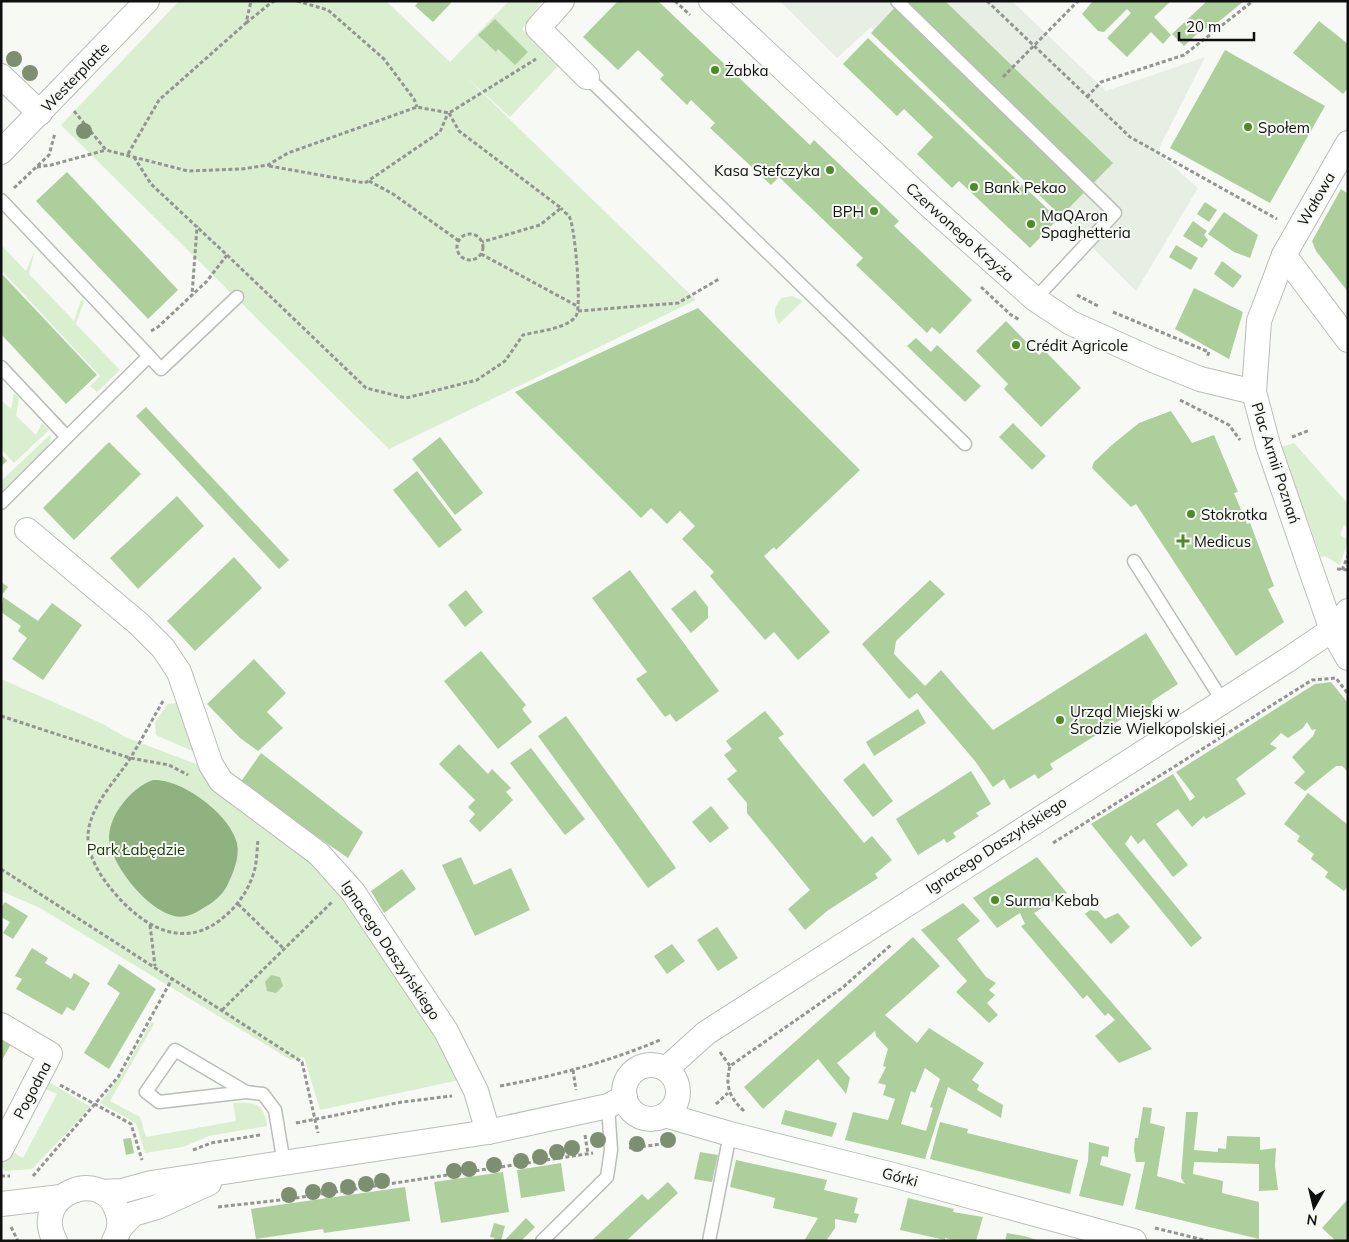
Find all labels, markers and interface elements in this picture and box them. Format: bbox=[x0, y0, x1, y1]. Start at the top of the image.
scale bar bbox=[1179, 10, 1254, 42]
text: 20 m bbox=[1186, 17, 1221, 36]
street label: Westerplatte bbox=[37, 38, 113, 116]
place label: Żabka bbox=[725, 61, 768, 80]
marker: Żabka bbox=[709, 64, 721, 76]
place label: Społem bbox=[1258, 118, 1310, 137]
marker: Społem bbox=[1242, 121, 1254, 133]
place label: Kasa Stefczyka bbox=[714, 161, 820, 180]
marker: Kasa Stefczyka bbox=[824, 164, 836, 176]
street label: Wałowa bbox=[1293, 169, 1339, 229]
street label: Czerwonego Krzyża bbox=[902, 178, 1018, 286]
place label: Bank Pekao bbox=[984, 178, 1066, 197]
marker: Bank Pekao bbox=[968, 181, 980, 193]
place label: BPH bbox=[833, 202, 864, 221]
marker: BPH bbox=[868, 205, 880, 217]
place label: MaQAron Spaghetteria bbox=[1041, 206, 1131, 242]
marker: MaQAron Spaghetteria bbox=[1025, 218, 1037, 230]
place label: Crédit Agricole bbox=[1026, 336, 1128, 355]
marker: Crédit Agricole bbox=[1010, 339, 1022, 351]
street label: Plac Armii Poznań bbox=[1247, 400, 1305, 526]
place label: Stokrotka bbox=[1201, 505, 1268, 524]
marker: Stokrotka bbox=[1185, 508, 1197, 520]
place label: Medicus bbox=[1194, 532, 1251, 551]
marker: Medicus bbox=[1176, 534, 1190, 548]
place label: Urząd Miejski w Środzie Wielkopolskiej bbox=[1070, 702, 1225, 738]
marker: Urząd Miejski w Środzie Wielkopolskiej bbox=[1054, 714, 1066, 726]
street label: Ignacego Daszyńskiego bbox=[922, 792, 1070, 898]
park label: Park Łabędzie bbox=[87, 840, 185, 859]
street label: Ignacego Daszyńskiego bbox=[337, 877, 445, 1023]
place label: Surma Kebab bbox=[1005, 891, 1099, 910]
marker: Surma Kebab bbox=[989, 894, 1001, 906]
street label: Pogodna bbox=[9, 1058, 55, 1122]
street label: Górki bbox=[880, 1163, 920, 1191]
north arrow bbox=[1289, 1182, 1339, 1232]
text: N bbox=[1306, 1210, 1319, 1230]

